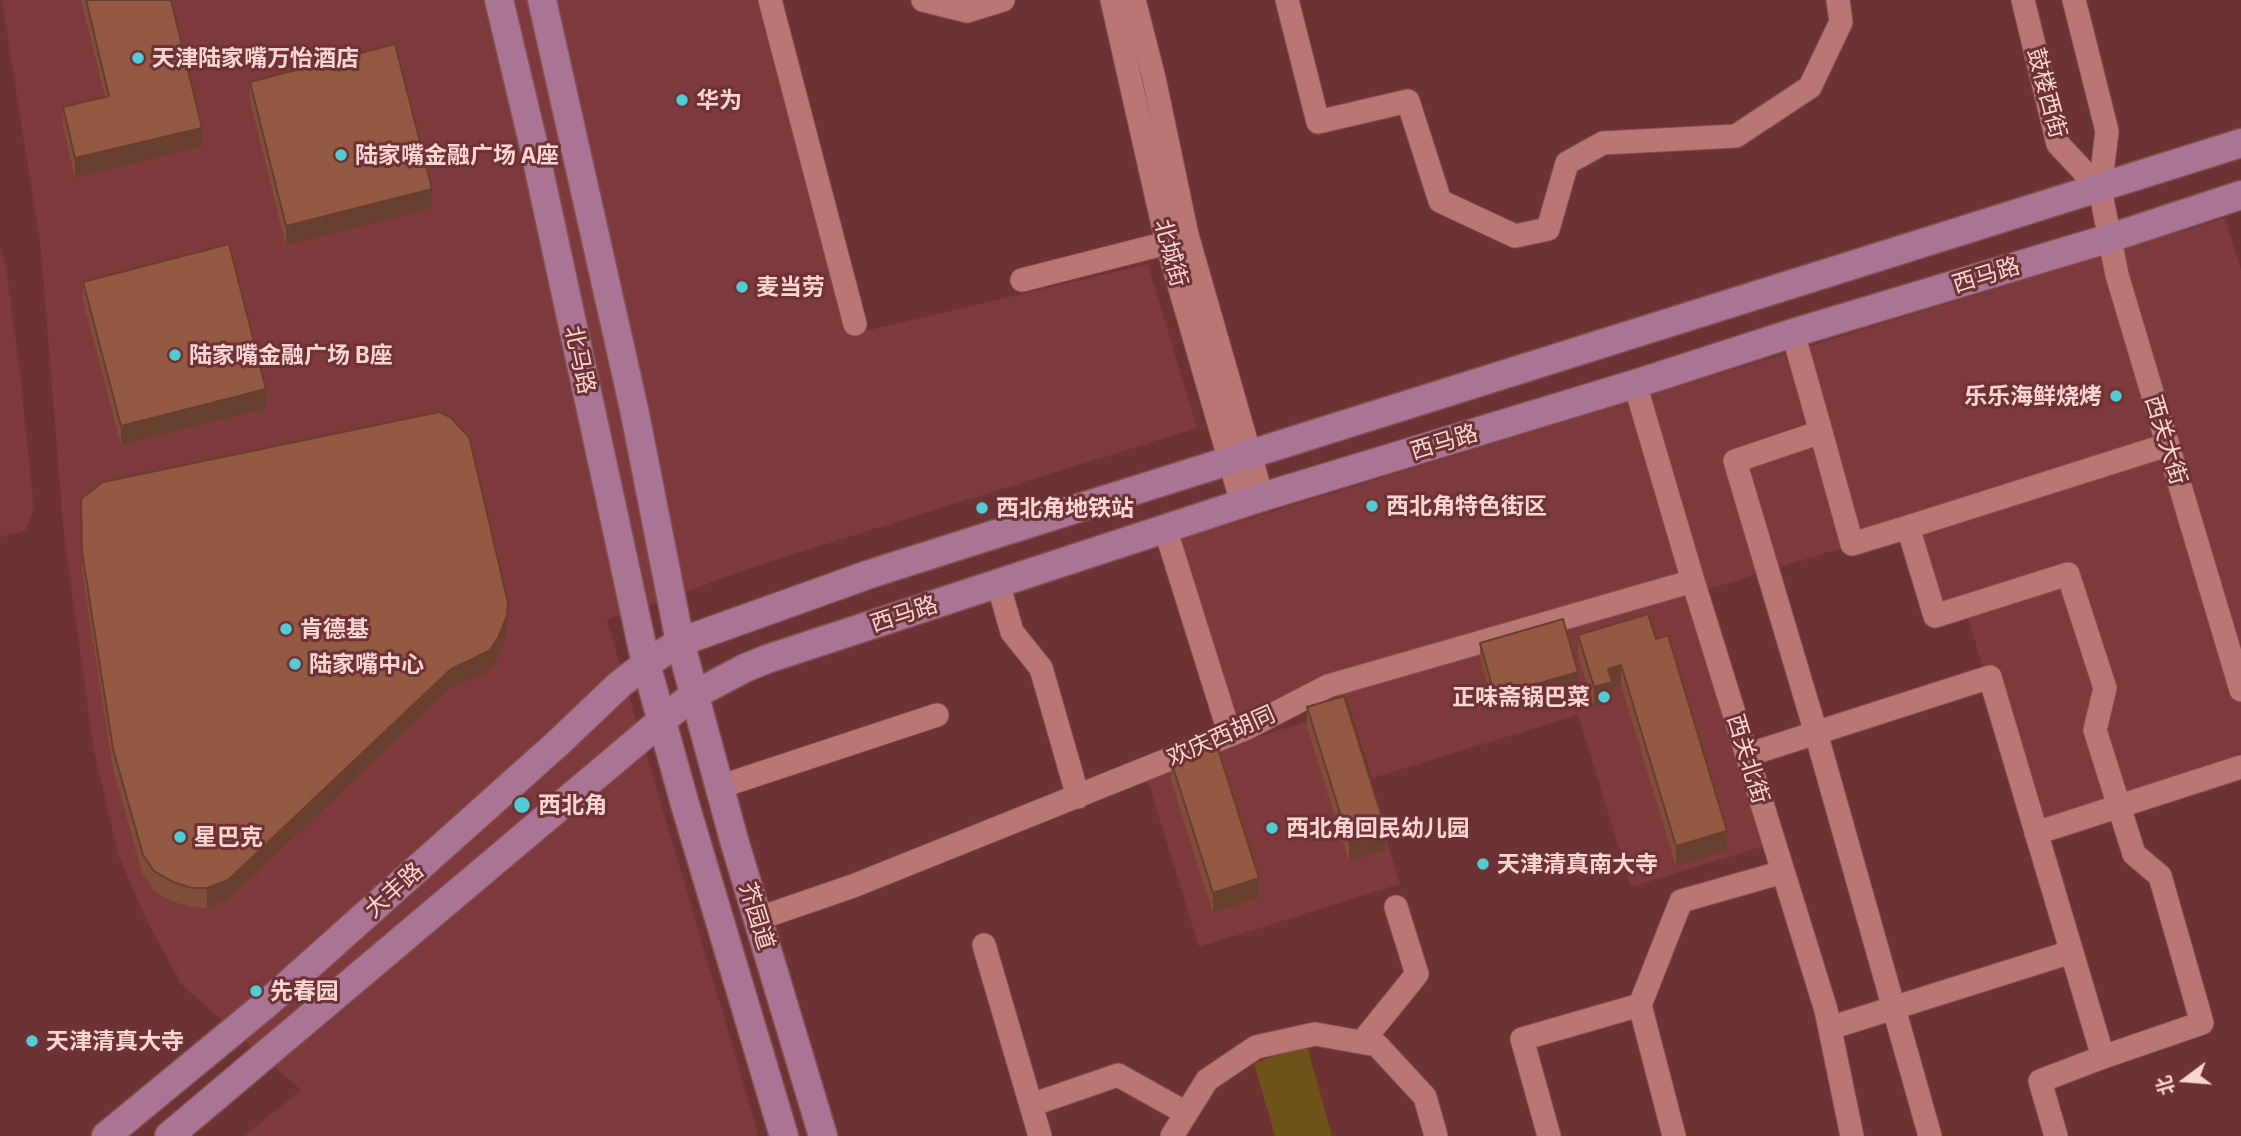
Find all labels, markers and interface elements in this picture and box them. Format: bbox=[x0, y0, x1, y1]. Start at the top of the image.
place label: 天津陆家嘴万怡酒店 bbox=[152, 44, 359, 72]
street label: 鼓楼西街 bbox=[2022, 45, 2072, 141]
marker: 天津陆家嘴万怡酒店 bbox=[130, 50, 146, 66]
place label: 华为 bbox=[696, 86, 742, 114]
marker: 华为 bbox=[674, 92, 690, 108]
place label: 陆家嘴金融广场 A座 bbox=[355, 141, 559, 169]
marker: 陆家嘴金融广场 A座 bbox=[333, 147, 349, 163]
street label: 北城街 bbox=[1149, 216, 1193, 290]
street label: 西马路 bbox=[1949, 252, 2023, 298]
place label: 麦当劳 bbox=[756, 273, 825, 301]
marker: 麦当劳 bbox=[734, 279, 750, 295]
street label: 北马路 bbox=[559, 323, 601, 397]
place label: 陆家嘴金融广场 B座 bbox=[189, 341, 393, 369]
marker: 陆家嘴金融广场 B座 bbox=[167, 347, 183, 363]
place label: 乐乐海鲜烧烤 bbox=[1964, 382, 2102, 410]
marker: 乐乐海鲜烧烤 bbox=[2108, 388, 2124, 404]
street label: 西关大街 bbox=[2139, 392, 2193, 488]
street label: 西马路 bbox=[1407, 419, 1481, 465]
place label: 西北角特色街区 bbox=[1386, 492, 1547, 520]
place label: 西北角地铁站 bbox=[996, 494, 1134, 522]
marker: 西北角特色街区 bbox=[1364, 498, 1380, 514]
marker: 西北角地铁站 bbox=[974, 500, 990, 516]
street label: 西马路 bbox=[867, 590, 941, 638]
place label: 肯德基 bbox=[300, 615, 369, 643]
marker: 肯德基 bbox=[278, 621, 294, 637]
place label: 陆家嘴中心 bbox=[309, 650, 424, 678]
marker: 陆家嘴中心 bbox=[287, 656, 303, 672]
place label: 正味斋锅巴菜 bbox=[1452, 683, 1590, 711]
marker: 正味斋锅巴菜 bbox=[1596, 689, 1612, 705]
street label: 欢庆西胡同 bbox=[1163, 700, 1279, 772]
street label: 西关北街 bbox=[1721, 711, 1775, 807]
place label: 西北角 bbox=[538, 791, 607, 819]
marker: 西北角 bbox=[512, 795, 532, 815]
place label: 西北角回民幼儿园 bbox=[1286, 814, 1470, 842]
marker: 西北角回民幼儿园 bbox=[1264, 820, 1280, 836]
place label: 星巴克 bbox=[194, 823, 263, 851]
marker: 星巴克 bbox=[172, 829, 188, 845]
place label: 天津清真南大寺 bbox=[1497, 850, 1658, 878]
marker: 天津清真南大寺 bbox=[1475, 856, 1491, 872]
street label: 大丰路 bbox=[359, 857, 429, 923]
street label: 芥园道 bbox=[734, 879, 780, 953]
place label: 先春园 bbox=[270, 977, 339, 1005]
marker: 先春园 bbox=[248, 983, 264, 999]
place label: 天津清真大寺 bbox=[46, 1027, 184, 1055]
marker: 天津清真大寺 bbox=[24, 1033, 40, 1049]
north arrow bbox=[2150, 1045, 2220, 1115]
text: 北 bbox=[2151, 1074, 2178, 1098]

